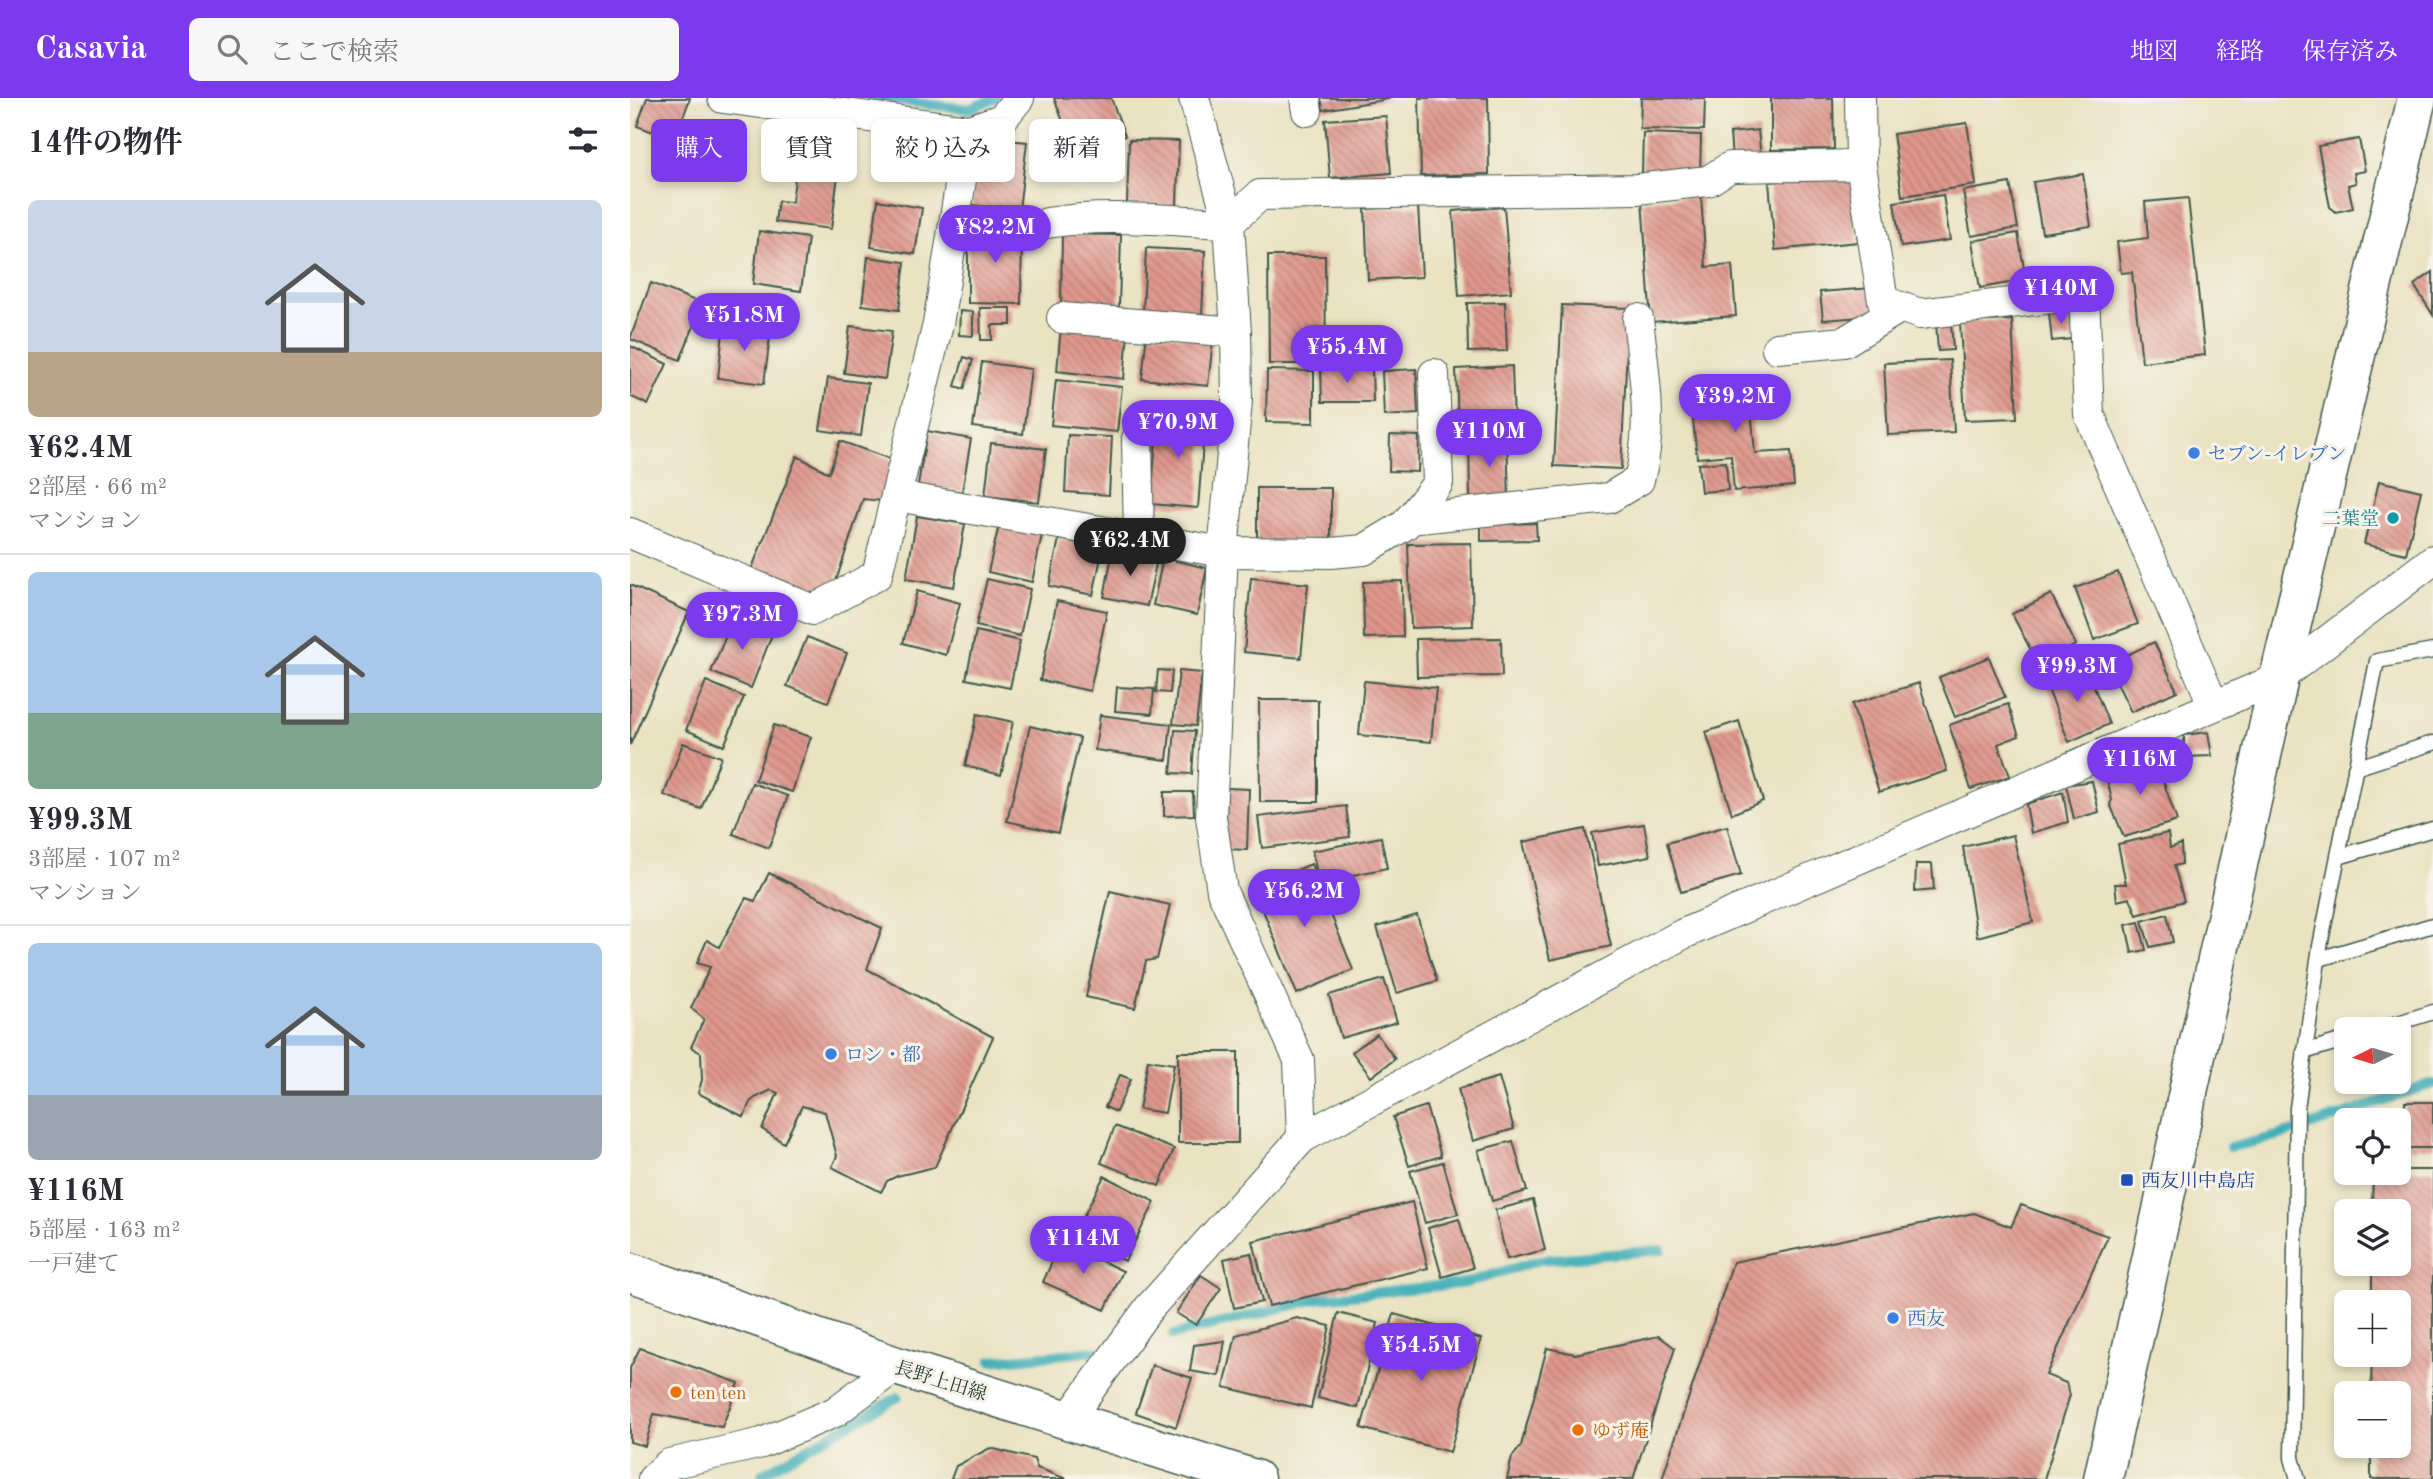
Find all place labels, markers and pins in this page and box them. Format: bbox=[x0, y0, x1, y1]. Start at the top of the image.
pin: ¥82.2M bbox=[938, 206, 1052, 265]
pin: ¥140M bbox=[2012, 266, 2110, 326]
pin: ¥51.8M bbox=[687, 294, 801, 353]
pin: ¥55.4M bbox=[1290, 326, 1404, 385]
pin: ¥39.2M bbox=[1678, 374, 1792, 434]
pin: ¥70.9M bbox=[1121, 400, 1235, 460]
pin: ¥110M bbox=[1440, 410, 1538, 469]
place label: セブン-イレブン bbox=[2208, 444, 2347, 465]
marker: セブン-イレブン bbox=[2186, 445, 2202, 461]
place label: 二葉堂 bbox=[2322, 509, 2379, 530]
marker: 二葉堂 bbox=[2385, 510, 2401, 526]
pin: ¥62.4M bbox=[1073, 518, 1187, 578]
pin: ¥97.3M bbox=[685, 592, 799, 652]
pin: ¥99.3M bbox=[2020, 644, 2134, 704]
pin: ¥116M bbox=[2091, 738, 2189, 797]
pin: ¥56.2M bbox=[1247, 870, 1361, 929]
place label: ロン・都 bbox=[845, 1045, 921, 1066]
marker: ロン・都 bbox=[823, 1046, 839, 1062]
place label: 西友川中島店 bbox=[2141, 1170, 2255, 1192]
marker: 西友川中島店 bbox=[2119, 1172, 2135, 1188]
pin: ¥114M bbox=[1034, 1216, 1132, 1276]
place label: 西友 bbox=[1907, 1308, 1945, 1330]
marker: 西友 bbox=[1885, 1310, 1901, 1326]
pin: ¥54.5M bbox=[1364, 1324, 1478, 1383]
marker: ten ten bbox=[668, 1384, 684, 1400]
place label: ten ten bbox=[690, 1385, 747, 1404]
place label: ゆず庵 bbox=[1592, 1421, 1649, 1442]
marker: ゆず庵 bbox=[1570, 1422, 1586, 1438]

